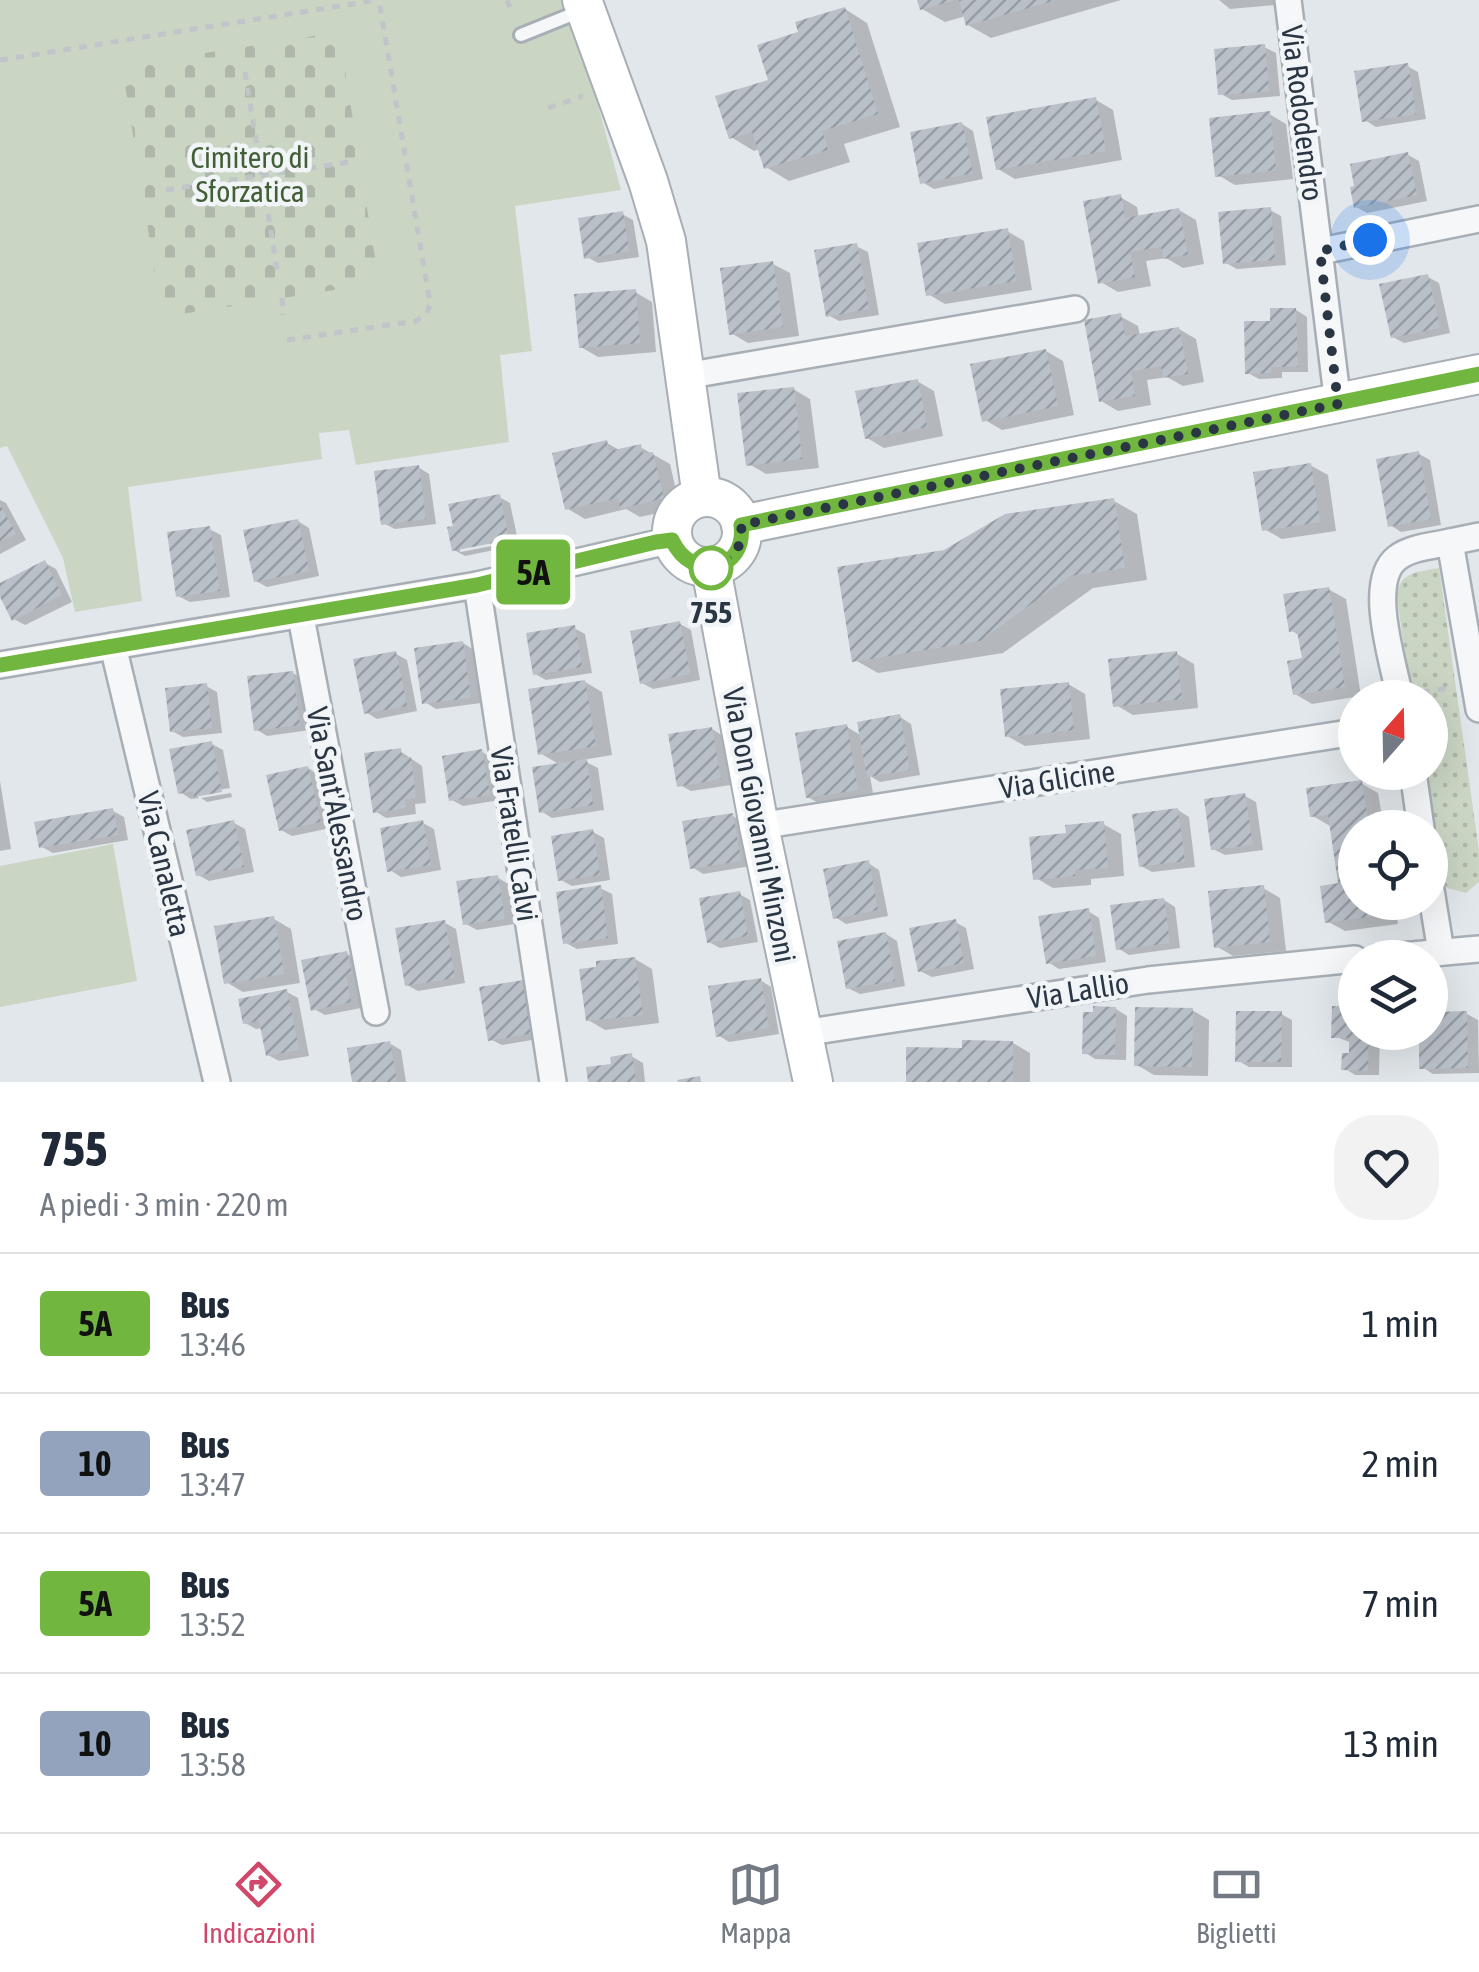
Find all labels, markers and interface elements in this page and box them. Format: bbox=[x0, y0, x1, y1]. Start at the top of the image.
street label: Via Rododendro bbox=[1275, 23, 1331, 203]
park label: Cimitero di Sforzatica bbox=[190, 140, 310, 208]
your location bbox=[1345, 215, 1395, 265]
line badge: 5A bbox=[488, 540, 578, 604]
marker: 755 bbox=[690, 547, 732, 589]
text: 5A bbox=[516, 552, 550, 592]
place label: 755 bbox=[690, 595, 732, 629]
north arrow bbox=[1338, 680, 1448, 790]
map controls bbox=[1338, 680, 1448, 1050]
street label: Via Don Giovanni Minzoni bbox=[717, 685, 803, 965]
street label: Via Sant'Alessandro bbox=[301, 704, 375, 924]
street label: Via Fratelli Calvi bbox=[484, 744, 546, 924]
street label: Via Glicine bbox=[997, 753, 1117, 805]
street label: Via Canaletta bbox=[132, 788, 198, 940]
button: locate bbox=[1338, 810, 1448, 920]
button: layers bbox=[1338, 940, 1448, 1050]
street label: Via Lallio bbox=[1025, 965, 1131, 1015]
button: heart bbox=[1334, 1115, 1439, 1220]
text: 755 bbox=[40, 1121, 108, 1176]
text: A piedi · 3 min · 220 m bbox=[40, 1186, 289, 1223]
text: Bus bbox=[180, 1283, 230, 1326]
text: 1 min bbox=[1361, 1302, 1439, 1345]
text: 5A bbox=[78, 1303, 112, 1343]
text: 13:46 bbox=[180, 1326, 246, 1363]
text: Bus bbox=[180, 1423, 230, 1466]
text: 2 min bbox=[1361, 1442, 1439, 1485]
text: 10 bbox=[79, 1443, 111, 1483]
text: 13:47 bbox=[180, 1466, 246, 1503]
text: Bus bbox=[180, 1563, 230, 1606]
text: 7 min bbox=[1361, 1582, 1439, 1625]
text: 5A bbox=[78, 1583, 112, 1623]
text: 13:52 bbox=[180, 1606, 246, 1643]
text: Bus bbox=[180, 1703, 230, 1746]
text: 13 min bbox=[1344, 1722, 1439, 1765]
text: 10 bbox=[79, 1723, 111, 1763]
text: 13:58 bbox=[180, 1746, 246, 1783]
tab: Indicazioni bbox=[202, 1857, 316, 1949]
tab: Mappa bbox=[720, 1857, 791, 1949]
tab: Biglietti bbox=[1196, 1857, 1277, 1949]

